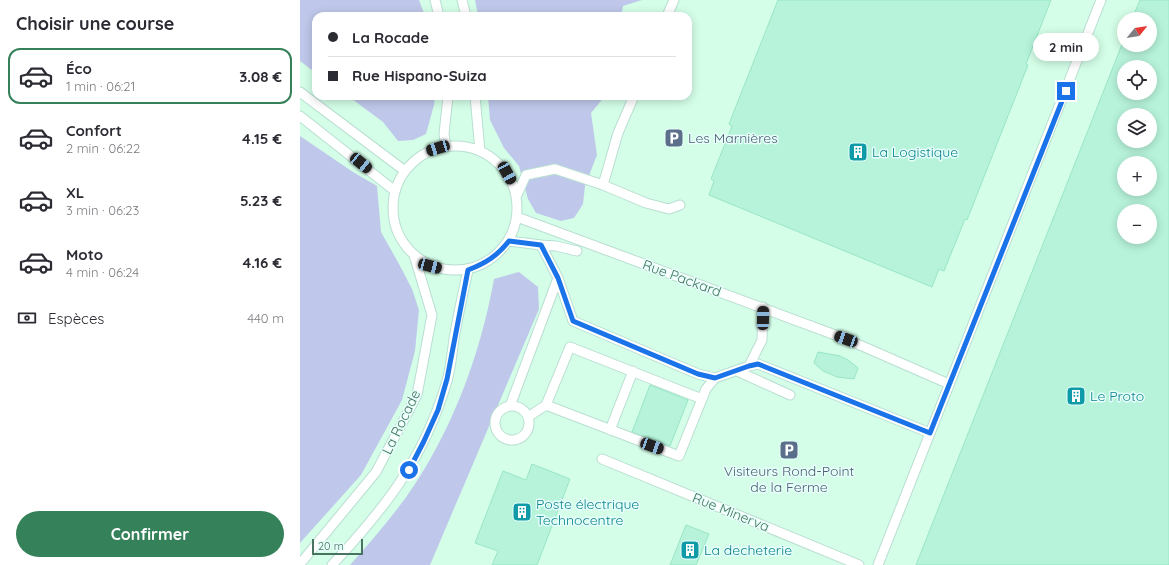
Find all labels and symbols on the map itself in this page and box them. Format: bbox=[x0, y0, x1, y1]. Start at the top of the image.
north arrow bbox=[1117, 12, 1157, 52]
callout: 2 min bbox=[1033, 33, 1099, 61]
route end bbox=[1057, 82, 1075, 100]
parking icon: Les Marnières bbox=[663, 127, 685, 149]
place label: Les Marnières bbox=[688, 129, 778, 147]
car bbox=[425, 139, 451, 157]
building icon: La Logistique bbox=[847, 141, 869, 163]
place label: La Logistique bbox=[872, 143, 958, 161]
car bbox=[348, 151, 374, 175]
car bbox=[496, 160, 518, 186]
street label: Rue Packard bbox=[640, 255, 724, 301]
car bbox=[417, 257, 443, 275]
car bbox=[757, 306, 769, 330]
car bbox=[833, 329, 859, 349]
building icon: Le Proto bbox=[1065, 385, 1087, 407]
street label: La Rocade bbox=[378, 387, 424, 457]
place label: Le Proto bbox=[1090, 387, 1144, 405]
car bbox=[639, 436, 665, 456]
parking icon: Visiteurs Rond-Point de la Ferme bbox=[778, 439, 800, 461]
route start bbox=[400, 461, 418, 479]
place label: Visiteurs Rond-Point de la Ferme bbox=[724, 462, 854, 496]
street label: Rue Minerva bbox=[690, 488, 772, 536]
place label: Poste électrique Technocentre bbox=[536, 495, 639, 529]
building icon: Poste électrique Technocentre bbox=[511, 501, 533, 523]
scale bar bbox=[312, 537, 363, 556]
building icon: La decheterie bbox=[679, 539, 701, 561]
place label: La decheterie bbox=[704, 541, 792, 559]

